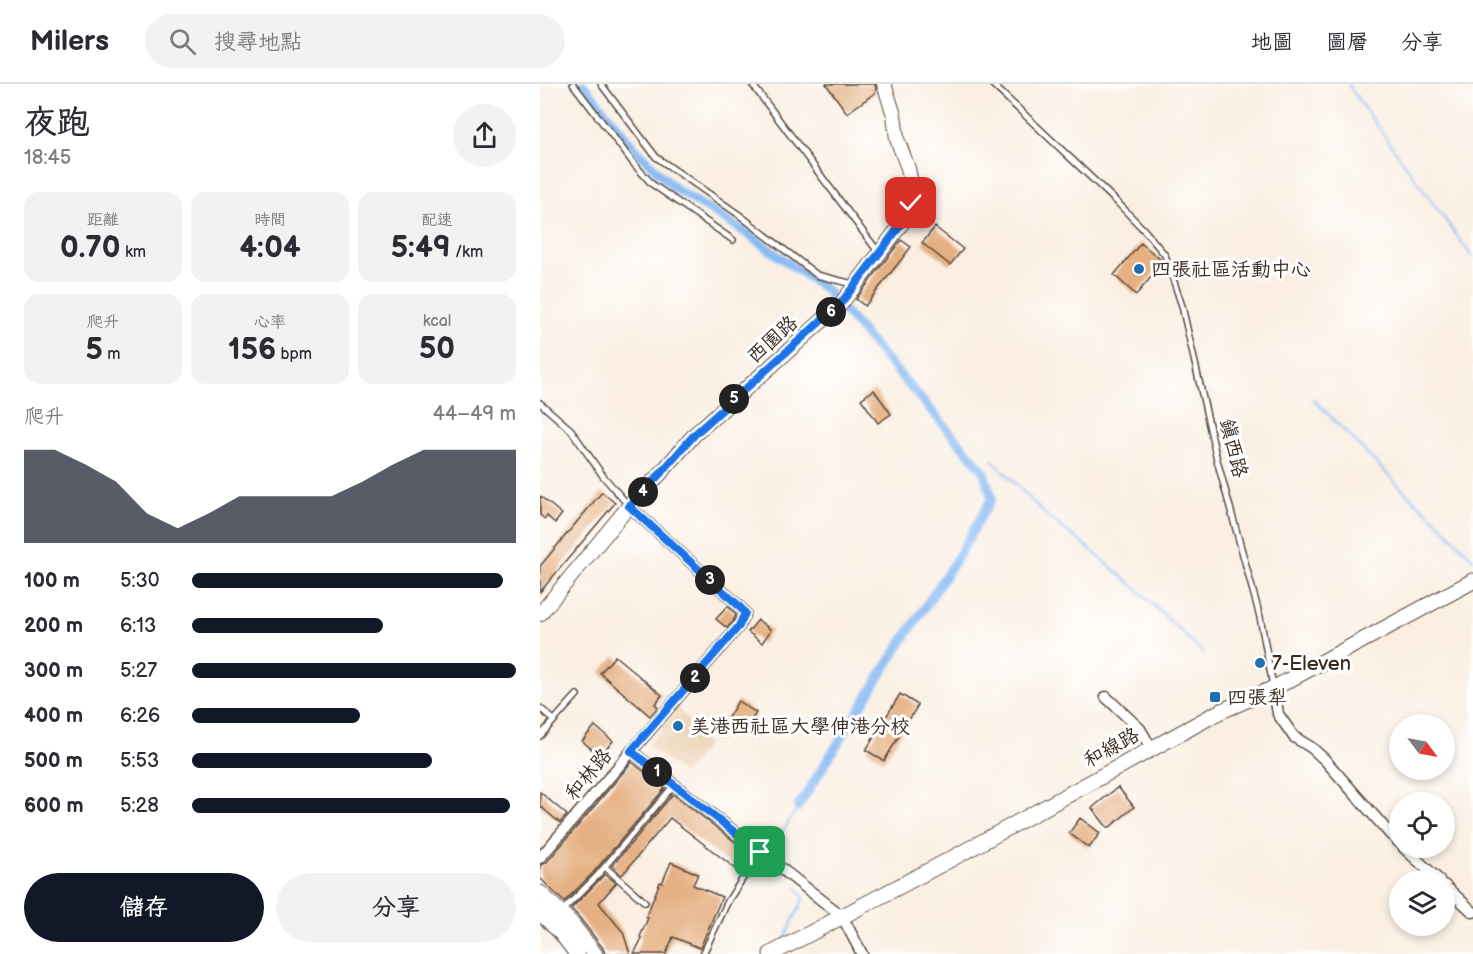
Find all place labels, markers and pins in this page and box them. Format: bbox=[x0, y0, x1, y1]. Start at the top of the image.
pin bbox=[885, 177, 936, 228]
place label: 四張社區活動中心 bbox=[1151, 258, 1311, 282]
marker: 四張社區活動中心 bbox=[1132, 262, 1146, 276]
pin: 6 bbox=[816, 297, 846, 327]
pin: 5 bbox=[719, 384, 749, 414]
pin: 4 bbox=[628, 477, 658, 507]
pin: 3 bbox=[695, 565, 725, 595]
place label: 7-Eleven bbox=[1272, 652, 1351, 676]
marker: 7-Eleven bbox=[1253, 656, 1267, 670]
pin: 2 bbox=[680, 663, 710, 693]
place label: 四張犁 bbox=[1227, 686, 1287, 710]
marker: 四張犁 bbox=[1208, 690, 1222, 704]
place label: 美港西社區大學伸港分校 bbox=[690, 715, 910, 739]
marker: 美港西社區大學伸港分校 bbox=[671, 719, 685, 733]
pin: 1 bbox=[642, 757, 672, 787]
pin bbox=[734, 826, 785, 877]

